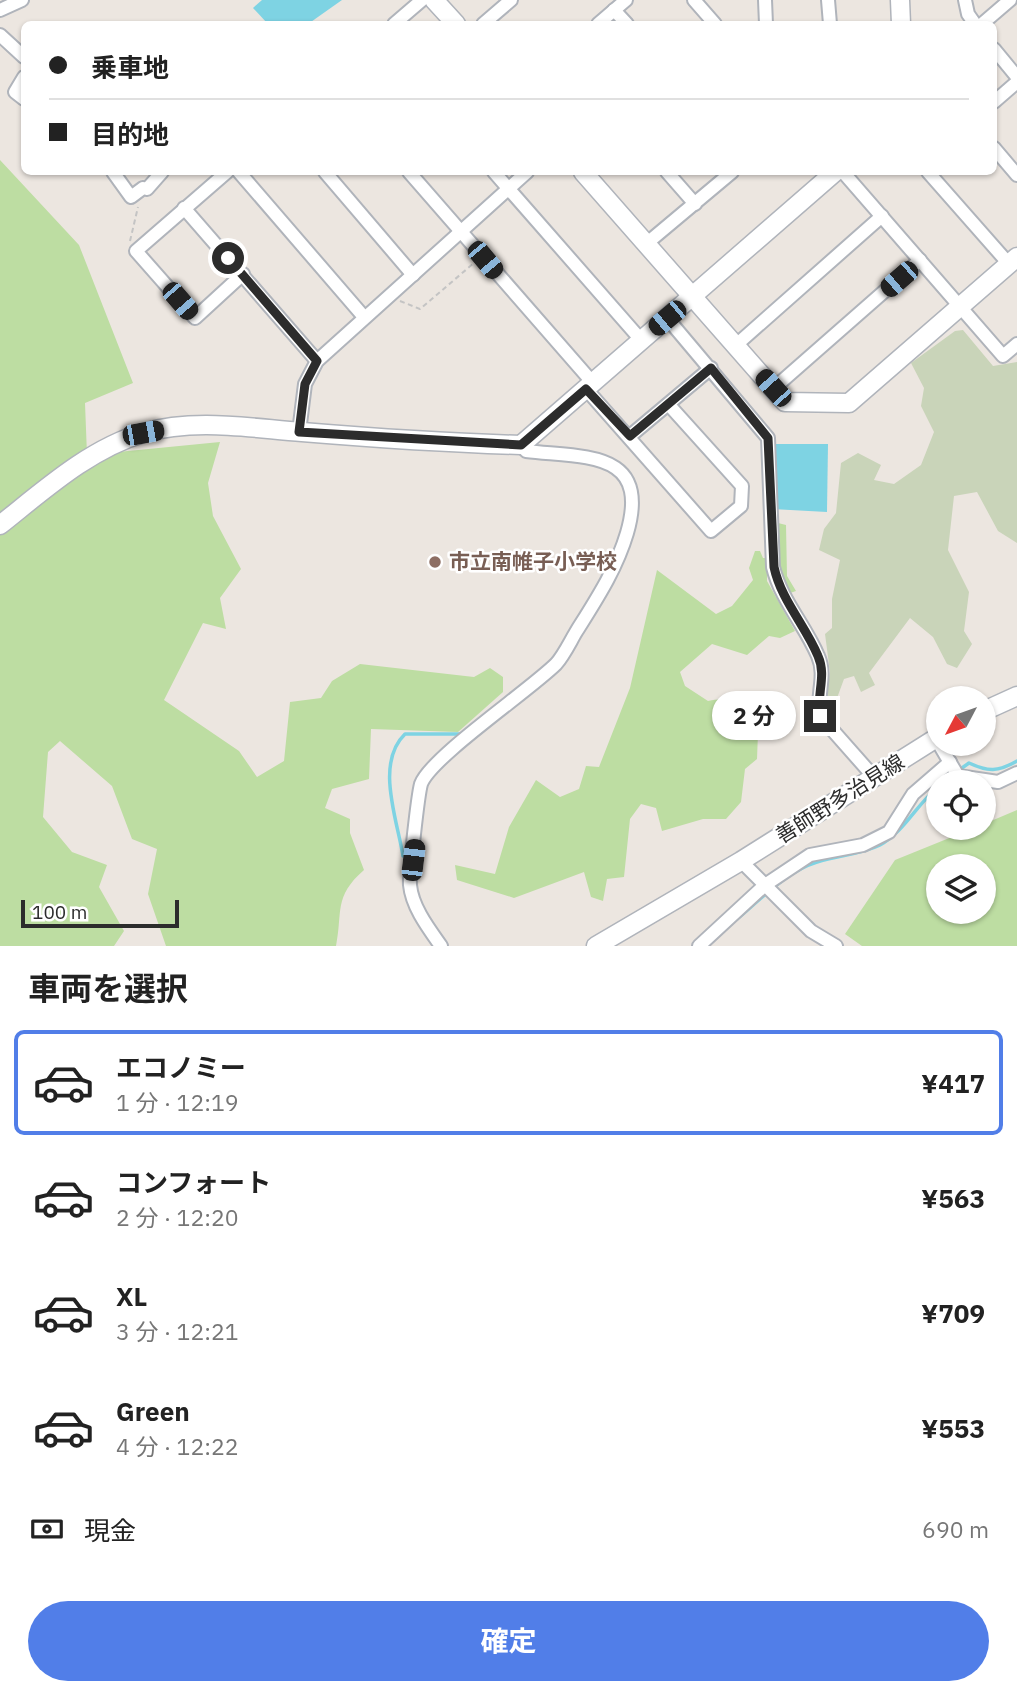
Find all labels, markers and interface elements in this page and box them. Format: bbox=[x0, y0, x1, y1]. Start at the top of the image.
text: 乗車地 bbox=[91, 50, 169, 84]
text: 目的地 bbox=[91, 117, 169, 151]
car bbox=[464, 237, 507, 283]
route start bbox=[212, 242, 244, 274]
car bbox=[877, 257, 922, 301]
car bbox=[159, 278, 202, 324]
car bbox=[645, 296, 690, 340]
car bbox=[752, 365, 795, 411]
car bbox=[121, 419, 166, 447]
place label: 市立南帷子小学校 bbox=[449, 547, 617, 575]
marker: 市立南帷子小学校 bbox=[427, 554, 443, 570]
north arrow bbox=[926, 686, 996, 756]
map controls bbox=[926, 686, 996, 924]
callout: 2 分 bbox=[712, 692, 796, 740]
text: 2 分 bbox=[733, 700, 775, 730]
route end bbox=[804, 700, 836, 732]
street label: 善師野多治見線 bbox=[770, 747, 909, 849]
button: locate bbox=[926, 770, 996, 840]
car bbox=[401, 838, 426, 882]
button: layers bbox=[926, 854, 996, 924]
scale bar bbox=[21, 897, 178, 929]
text: 100 m bbox=[32, 900, 87, 924]
text: 車両を選択 bbox=[28, 967, 188, 1009]
text: エコノミー bbox=[116, 1050, 246, 1084]
icon: car bbox=[32, 1051, 95, 1114]
text: ¥417 bbox=[921, 1066, 985, 1100]
text: 1 分 · 12:19 bbox=[116, 1087, 239, 1117]
text: コンフォート bbox=[116, 1165, 271, 1199]
icon: car bbox=[32, 1166, 95, 1229]
text: ¥563 bbox=[921, 1181, 985, 1215]
text: 2 分 · 12:20 bbox=[116, 1202, 239, 1232]
text: XL bbox=[116, 1279, 147, 1313]
icon: car bbox=[32, 1281, 95, 1344]
text: ¥709 bbox=[921, 1296, 985, 1330]
text: 3 分 · 12:21 bbox=[116, 1316, 239, 1346]
text: Green bbox=[116, 1394, 190, 1428]
icon: car bbox=[32, 1396, 95, 1459]
text: ¥553 bbox=[921, 1411, 985, 1445]
text: 4 分 · 12:22 bbox=[116, 1431, 239, 1461]
icon: cash bbox=[28, 1510, 66, 1548]
text: 現金 bbox=[84, 1513, 136, 1547]
text: 690 m bbox=[922, 1514, 989, 1544]
button: 確定 bbox=[28, 1601, 989, 1681]

